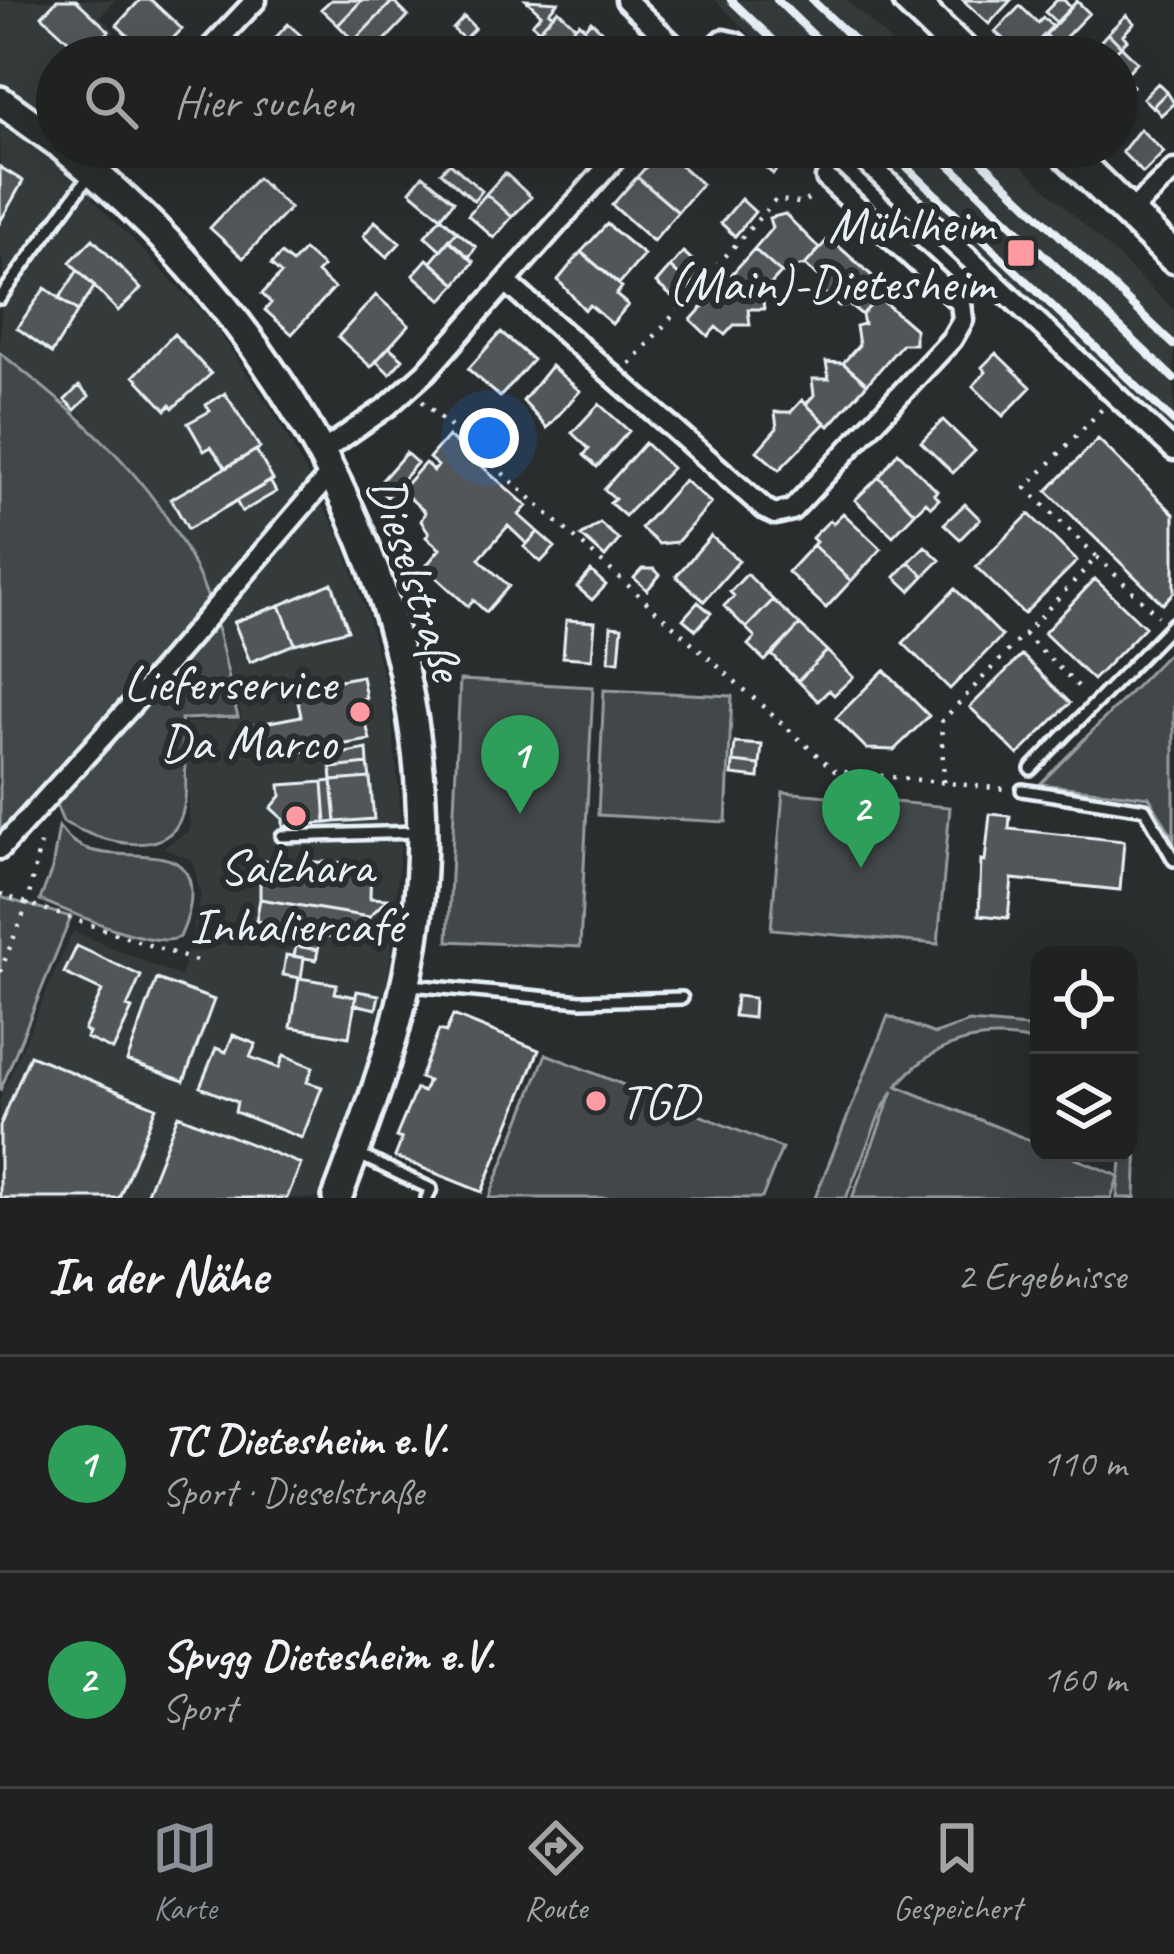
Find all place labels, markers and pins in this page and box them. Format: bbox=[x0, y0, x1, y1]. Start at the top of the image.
place label: Mühlheim (Main)-Dietesheim bbox=[667, 192, 998, 315]
marker: Mühlheim (Main)-Dietesheim bbox=[1005, 237, 1037, 269]
place label: Lieferservice Da Marco bbox=[124, 651, 339, 774]
marker: Lieferservice Da Marco bbox=[347, 699, 373, 725]
pin: 1 bbox=[481, 715, 559, 814]
pin: 2 bbox=[822, 769, 900, 868]
marker: Salzhara Inhaliercafé bbox=[283, 803, 309, 829]
place label: Salzhara Inhaliercafé bbox=[190, 834, 410, 957]
place label: TGD bbox=[620, 1069, 703, 1133]
marker: TGD bbox=[583, 1088, 609, 1114]

